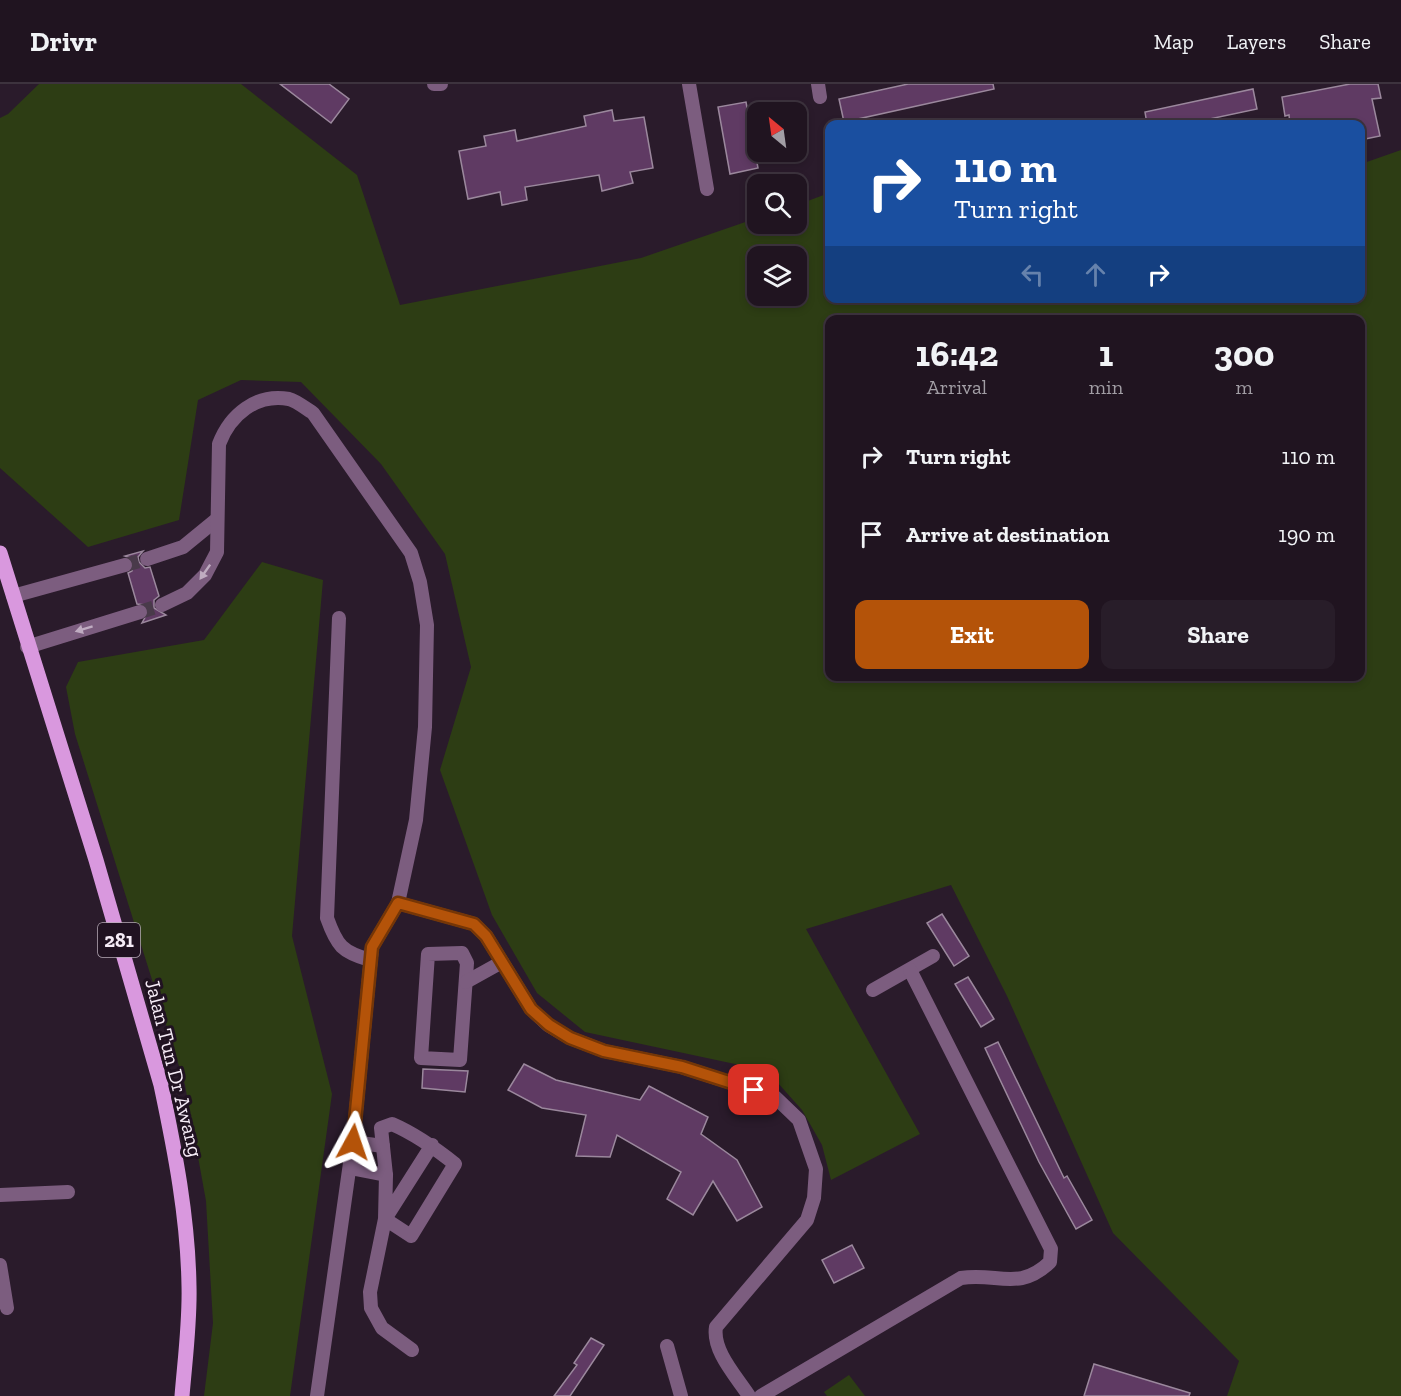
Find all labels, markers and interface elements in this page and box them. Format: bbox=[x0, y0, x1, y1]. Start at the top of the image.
text: Drivr bbox=[30, 25, 97, 58]
text: Map bbox=[1154, 29, 1194, 54]
text: Layers bbox=[1227, 29, 1286, 54]
text: Share bbox=[1319, 29, 1371, 54]
north arrow bbox=[747, 102, 807, 162]
map controls bbox=[747, 102, 807, 306]
text: 110 m bbox=[954, 142, 1057, 193]
icon: right bbox=[855, 144, 933, 222]
button: search bbox=[747, 174, 807, 234]
text: Turn right bbox=[954, 193, 1078, 225]
button: layers bbox=[747, 246, 807, 306]
icon: left bbox=[1016, 258, 1049, 291]
icon: ahead bbox=[1079, 258, 1112, 291]
icon: right bbox=[1142, 258, 1175, 291]
text: 16:42 bbox=[916, 332, 998, 375]
text: 1 bbox=[1099, 332, 1113, 375]
text: 300 bbox=[1214, 332, 1274, 375]
text: Arrival bbox=[927, 375, 987, 399]
text: min bbox=[1089, 375, 1123, 399]
text: m bbox=[1235, 375, 1253, 399]
icon: right bbox=[855, 440, 888, 473]
text: Turn right bbox=[906, 443, 1010, 470]
text: 110 m bbox=[1281, 443, 1335, 470]
icon: arrive bbox=[855, 518, 888, 551]
text: Arrive at destination bbox=[906, 521, 1109, 548]
text: 190 m bbox=[1278, 521, 1335, 548]
one-way arrow bbox=[199, 563, 211, 579]
button: Exit bbox=[855, 600, 1089, 669]
button: Share bbox=[1101, 600, 1335, 669]
one-way arrow bbox=[74, 625, 92, 635]
road number: 281 bbox=[98, 923, 140, 957]
street label: Jalan Tun Dr Awang bbox=[140, 976, 209, 1160]
pin bbox=[728, 1064, 779, 1115]
icon: arrive bbox=[737, 1073, 770, 1106]
position arrow bbox=[321, 1110, 385, 1174]

